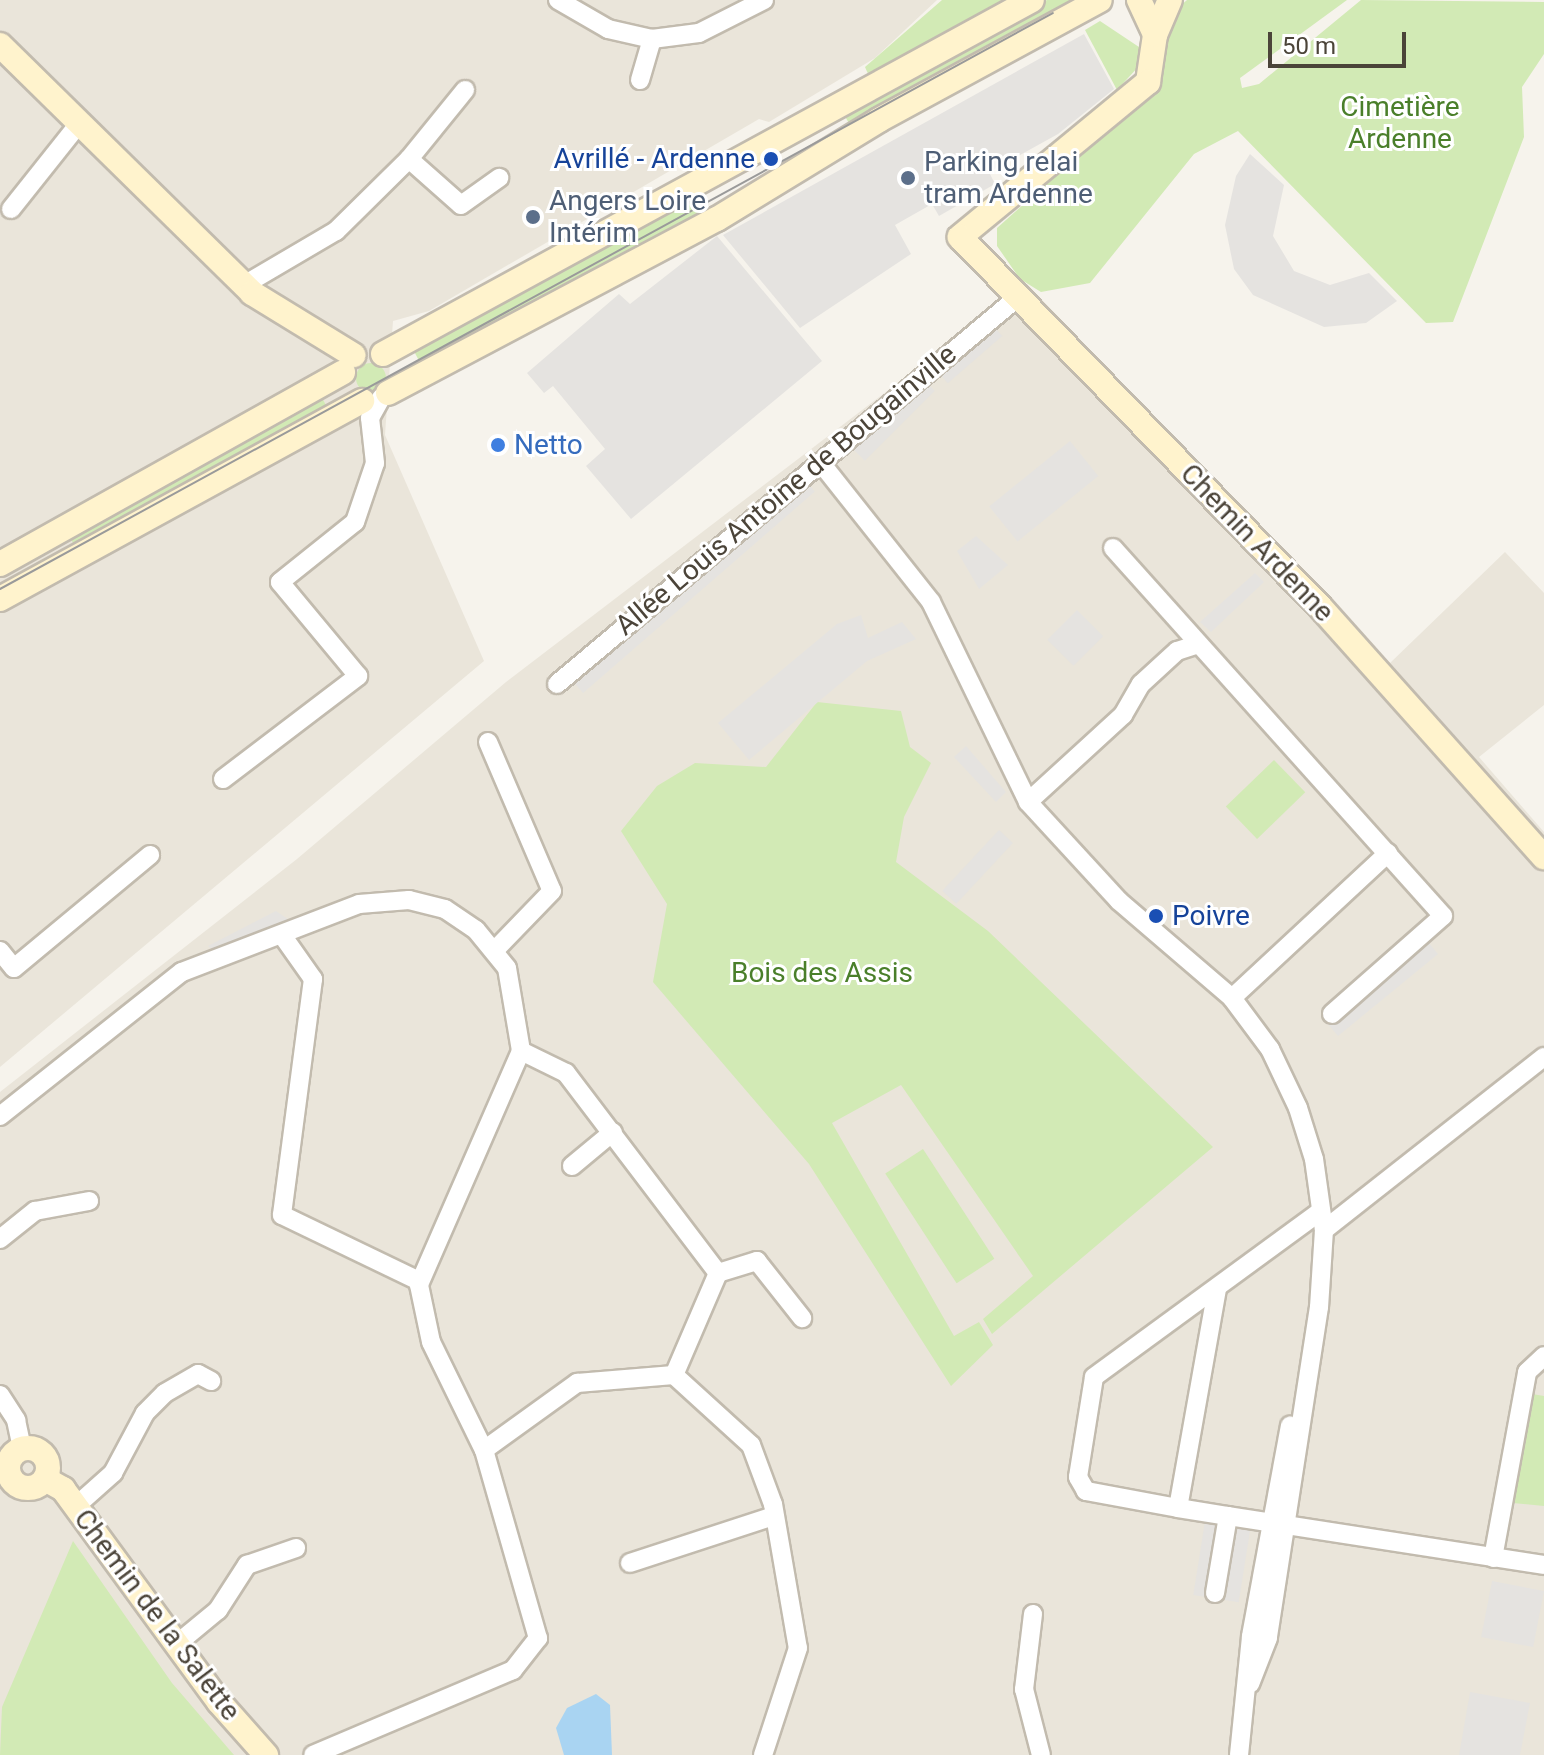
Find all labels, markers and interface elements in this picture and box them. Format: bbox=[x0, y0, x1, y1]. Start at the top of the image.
scale bar bbox=[1272, 16, 1410, 66]
text: 50 m bbox=[1282, 32, 1336, 60]
park label: Cimetière Ardenne bbox=[1340, 90, 1460, 156]
place label: Avrillé - Ardenne bbox=[554, 142, 755, 176]
place label: Parking relai tram Ardenne bbox=[924, 145, 1093, 211]
marker: Avrillé - Ardenne bbox=[762, 150, 780, 168]
marker: Parking relai tram Ardenne bbox=[899, 169, 917, 187]
place label: Angers Loire Intérim bbox=[549, 184, 706, 250]
marker: Angers Loire Intérim bbox=[524, 208, 542, 226]
street label: Allée Louis Antoine de Bougainville bbox=[609, 338, 963, 642]
place label: Netto bbox=[514, 428, 583, 462]
marker: Netto bbox=[489, 436, 507, 454]
street label: Chemin Ardenne bbox=[1173, 457, 1341, 629]
place label: Poivre bbox=[1172, 899, 1250, 933]
marker: Poivre bbox=[1147, 907, 1165, 925]
park label: Bois des Assis bbox=[731, 956, 913, 990]
street label: Chemin de la Salette bbox=[67, 1503, 247, 1727]

